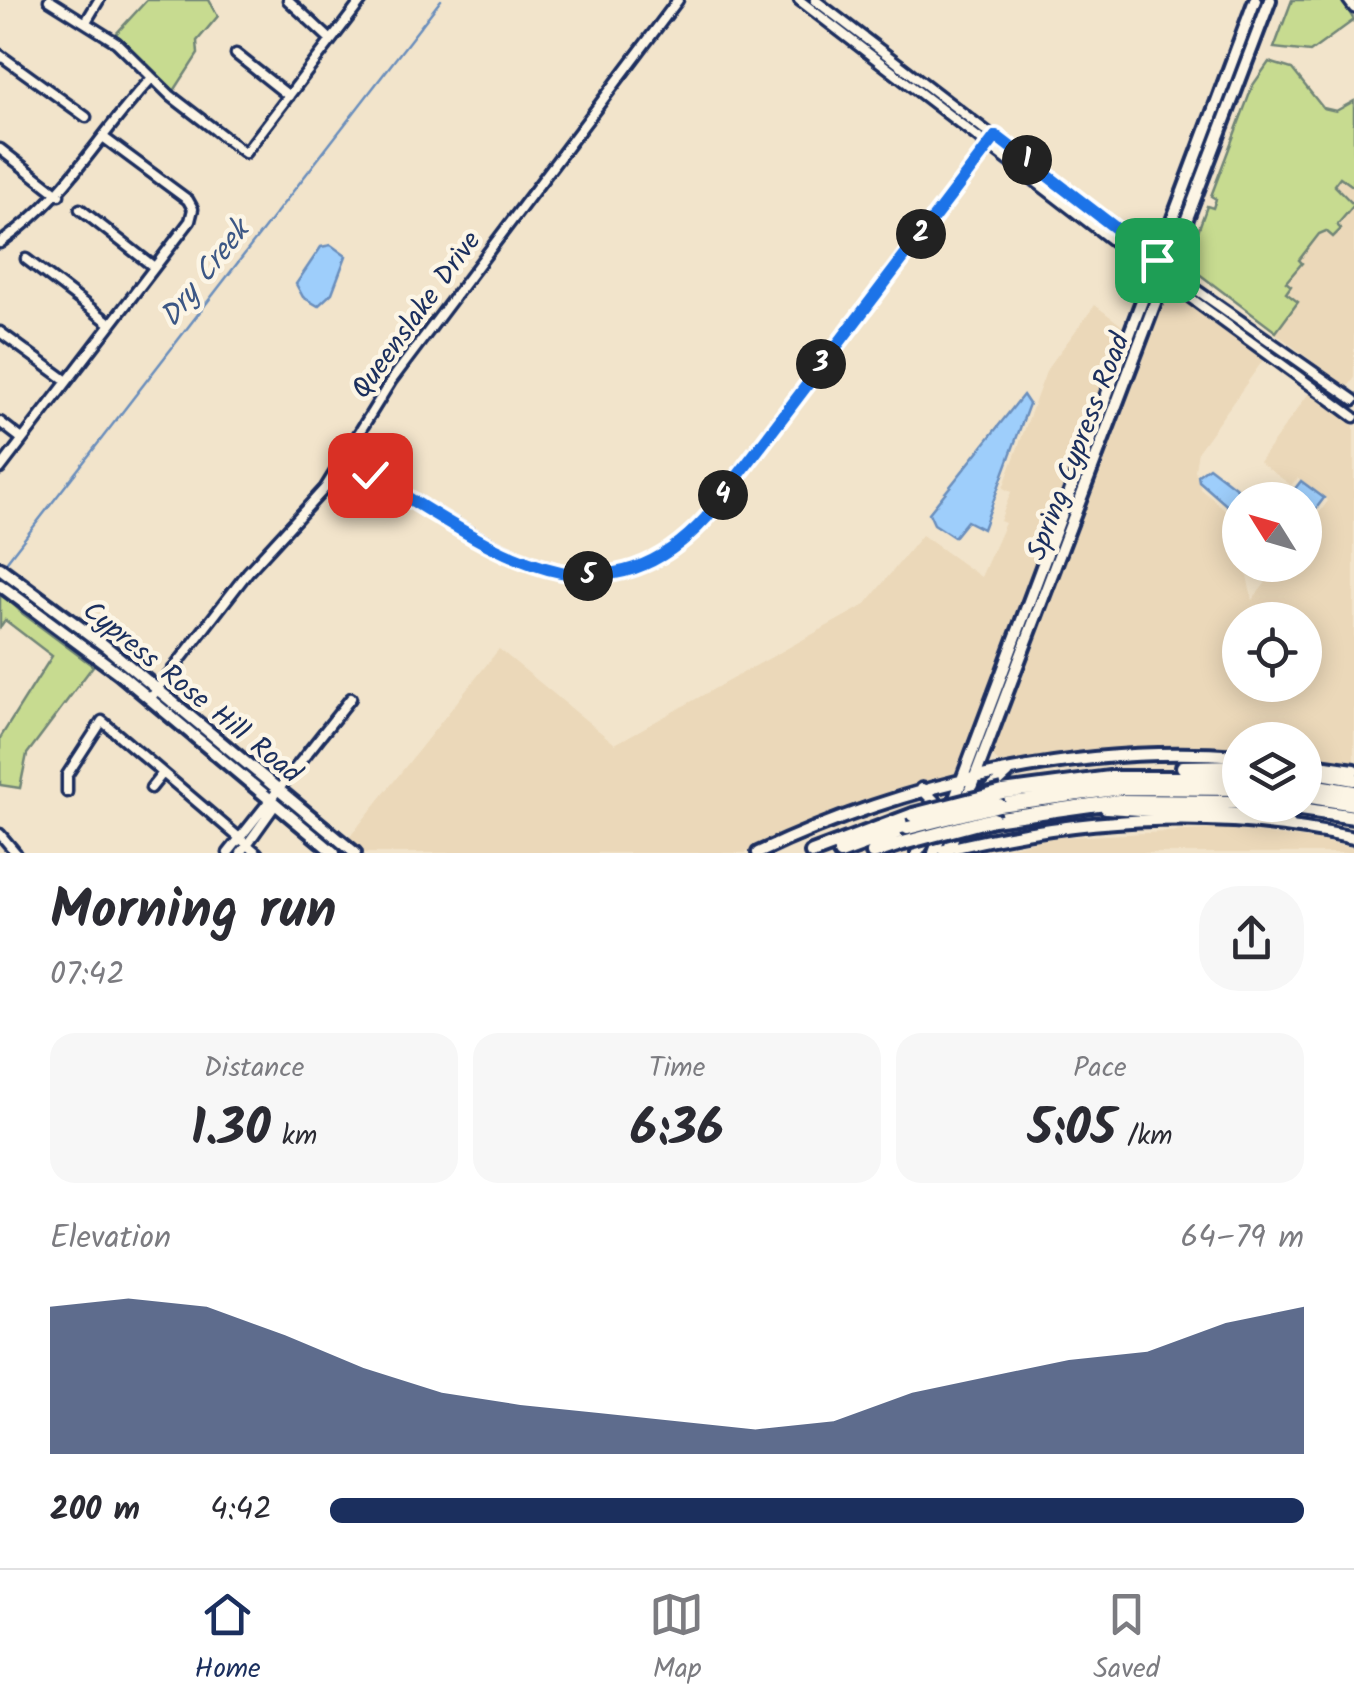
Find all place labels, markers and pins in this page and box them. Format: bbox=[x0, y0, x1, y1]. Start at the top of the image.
pin: 1 bbox=[1002, 135, 1052, 185]
pin: 2 bbox=[896, 209, 946, 259]
pin bbox=[1115, 218, 1200, 303]
pin: 3 bbox=[796, 339, 846, 389]
pin bbox=[328, 433, 413, 518]
pin: 4 bbox=[698, 470, 748, 520]
pin: 5 bbox=[563, 551, 613, 601]

